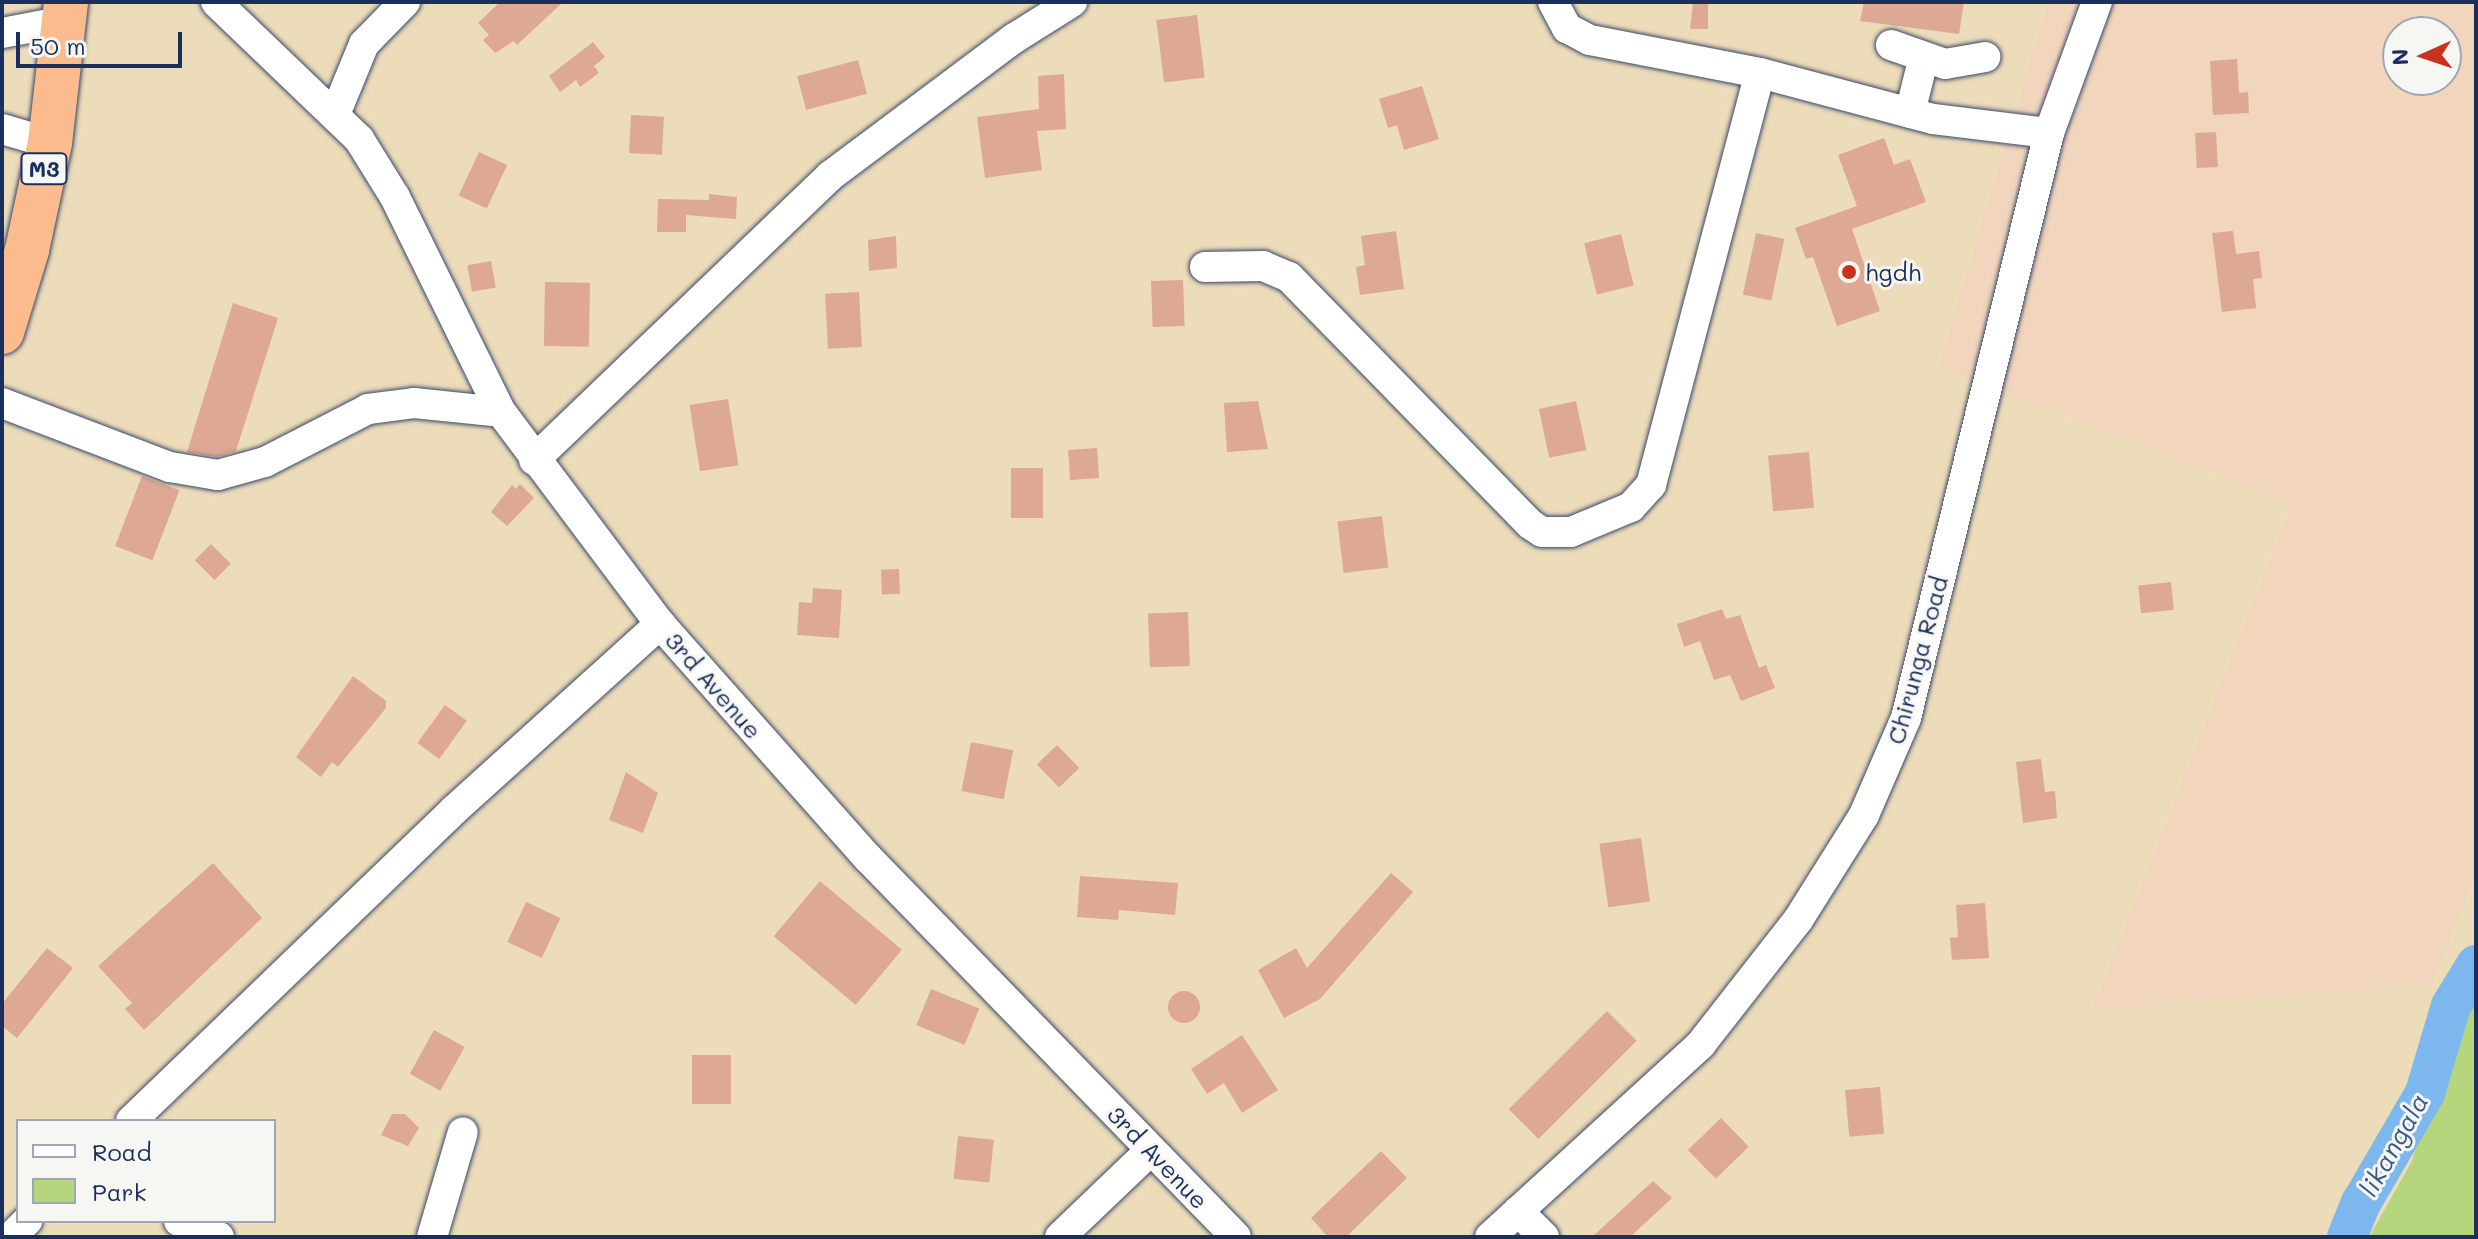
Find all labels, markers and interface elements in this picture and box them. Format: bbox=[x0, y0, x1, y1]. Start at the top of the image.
scale bar bbox=[20, 16, 186, 66]
north arrow bbox=[2382, 16, 2462, 96]
text: 50 m bbox=[30, 30, 86, 61]
text: N bbox=[2385, 48, 2414, 66]
road number: M3 bbox=[20, 151, 68, 187]
place label: hgdh bbox=[1865, 258, 1921, 286]
marker: hgdh bbox=[1840, 263, 1858, 281]
street label: Chirunga Road bbox=[1881, 573, 1953, 747]
street label: 3rd Avenue bbox=[660, 626, 768, 744]
water label: likangala bbox=[2353, 1088, 2435, 1202]
street label: 3rd Avenue bbox=[1102, 1100, 1214, 1214]
legend bbox=[16, 1119, 276, 1223]
text: Road bbox=[92, 1136, 152, 1167]
text: Park bbox=[92, 1176, 146, 1207]

